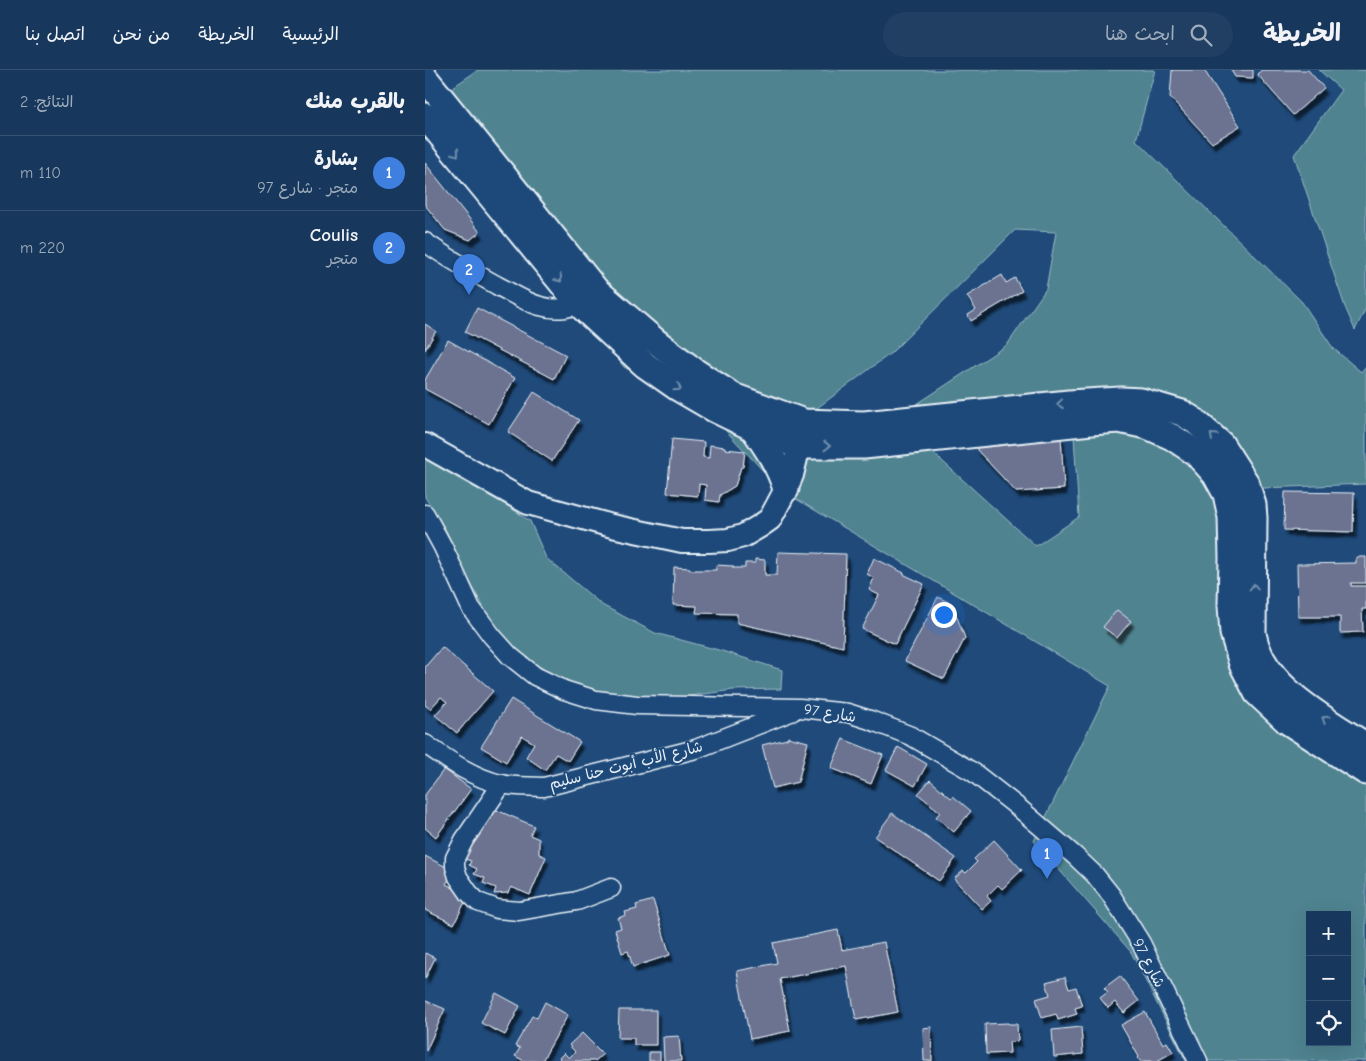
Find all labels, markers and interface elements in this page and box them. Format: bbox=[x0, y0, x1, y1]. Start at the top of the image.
search box bbox=[883, 12, 1233, 57]
text: الخريطة bbox=[1263, 19, 1341, 47]
icon: search bbox=[1187, 21, 1215, 49]
text: ابحث هنا bbox=[1105, 23, 1175, 45]
text: اتصل بنا bbox=[25, 24, 85, 45]
text: من نحن bbox=[113, 24, 170, 45]
text: الخريطة bbox=[198, 24, 254, 45]
text: الرئيسية bbox=[282, 24, 339, 45]
text: بالقرب منك bbox=[305, 89, 405, 113]
text: النتائج: 2 bbox=[20, 93, 74, 111]
text: بشارة bbox=[314, 148, 358, 170]
one-way arrow bbox=[450, 148, 459, 157]
text: 110 m bbox=[20, 164, 61, 182]
text: 1 bbox=[386, 164, 392, 182]
text: متجر · شارع 97 bbox=[257, 179, 358, 197]
text: Coulis bbox=[310, 224, 358, 246]
text: 220 m bbox=[20, 239, 65, 257]
text: 2 bbox=[385, 239, 393, 257]
text: متجر bbox=[327, 250, 358, 268]
pin: 2 bbox=[453, 254, 485, 295]
one-way arrow bbox=[553, 273, 562, 282]
one-way arrow bbox=[673, 382, 682, 392]
one-way arrow bbox=[1056, 398, 1064, 409]
one-way arrow bbox=[1209, 433, 1218, 442]
one-way arrow bbox=[824, 441, 832, 451]
one-way arrow bbox=[1249, 582, 1259, 590]
your location bbox=[931, 602, 957, 628]
street label: شارع 97 bbox=[802, 700, 857, 727]
one-way arrow bbox=[1322, 716, 1331, 725]
street label: شارع الأب أبوت حنا سليم bbox=[547, 736, 705, 796]
pin: 1 bbox=[1031, 838, 1063, 879]
map controls bbox=[1306, 911, 1351, 1046]
button: + bbox=[1306, 911, 1351, 956]
street label: شارع 97 bbox=[1128, 936, 1169, 991]
button: − bbox=[1306, 956, 1351, 1001]
button: locate bbox=[1306, 1001, 1351, 1046]

